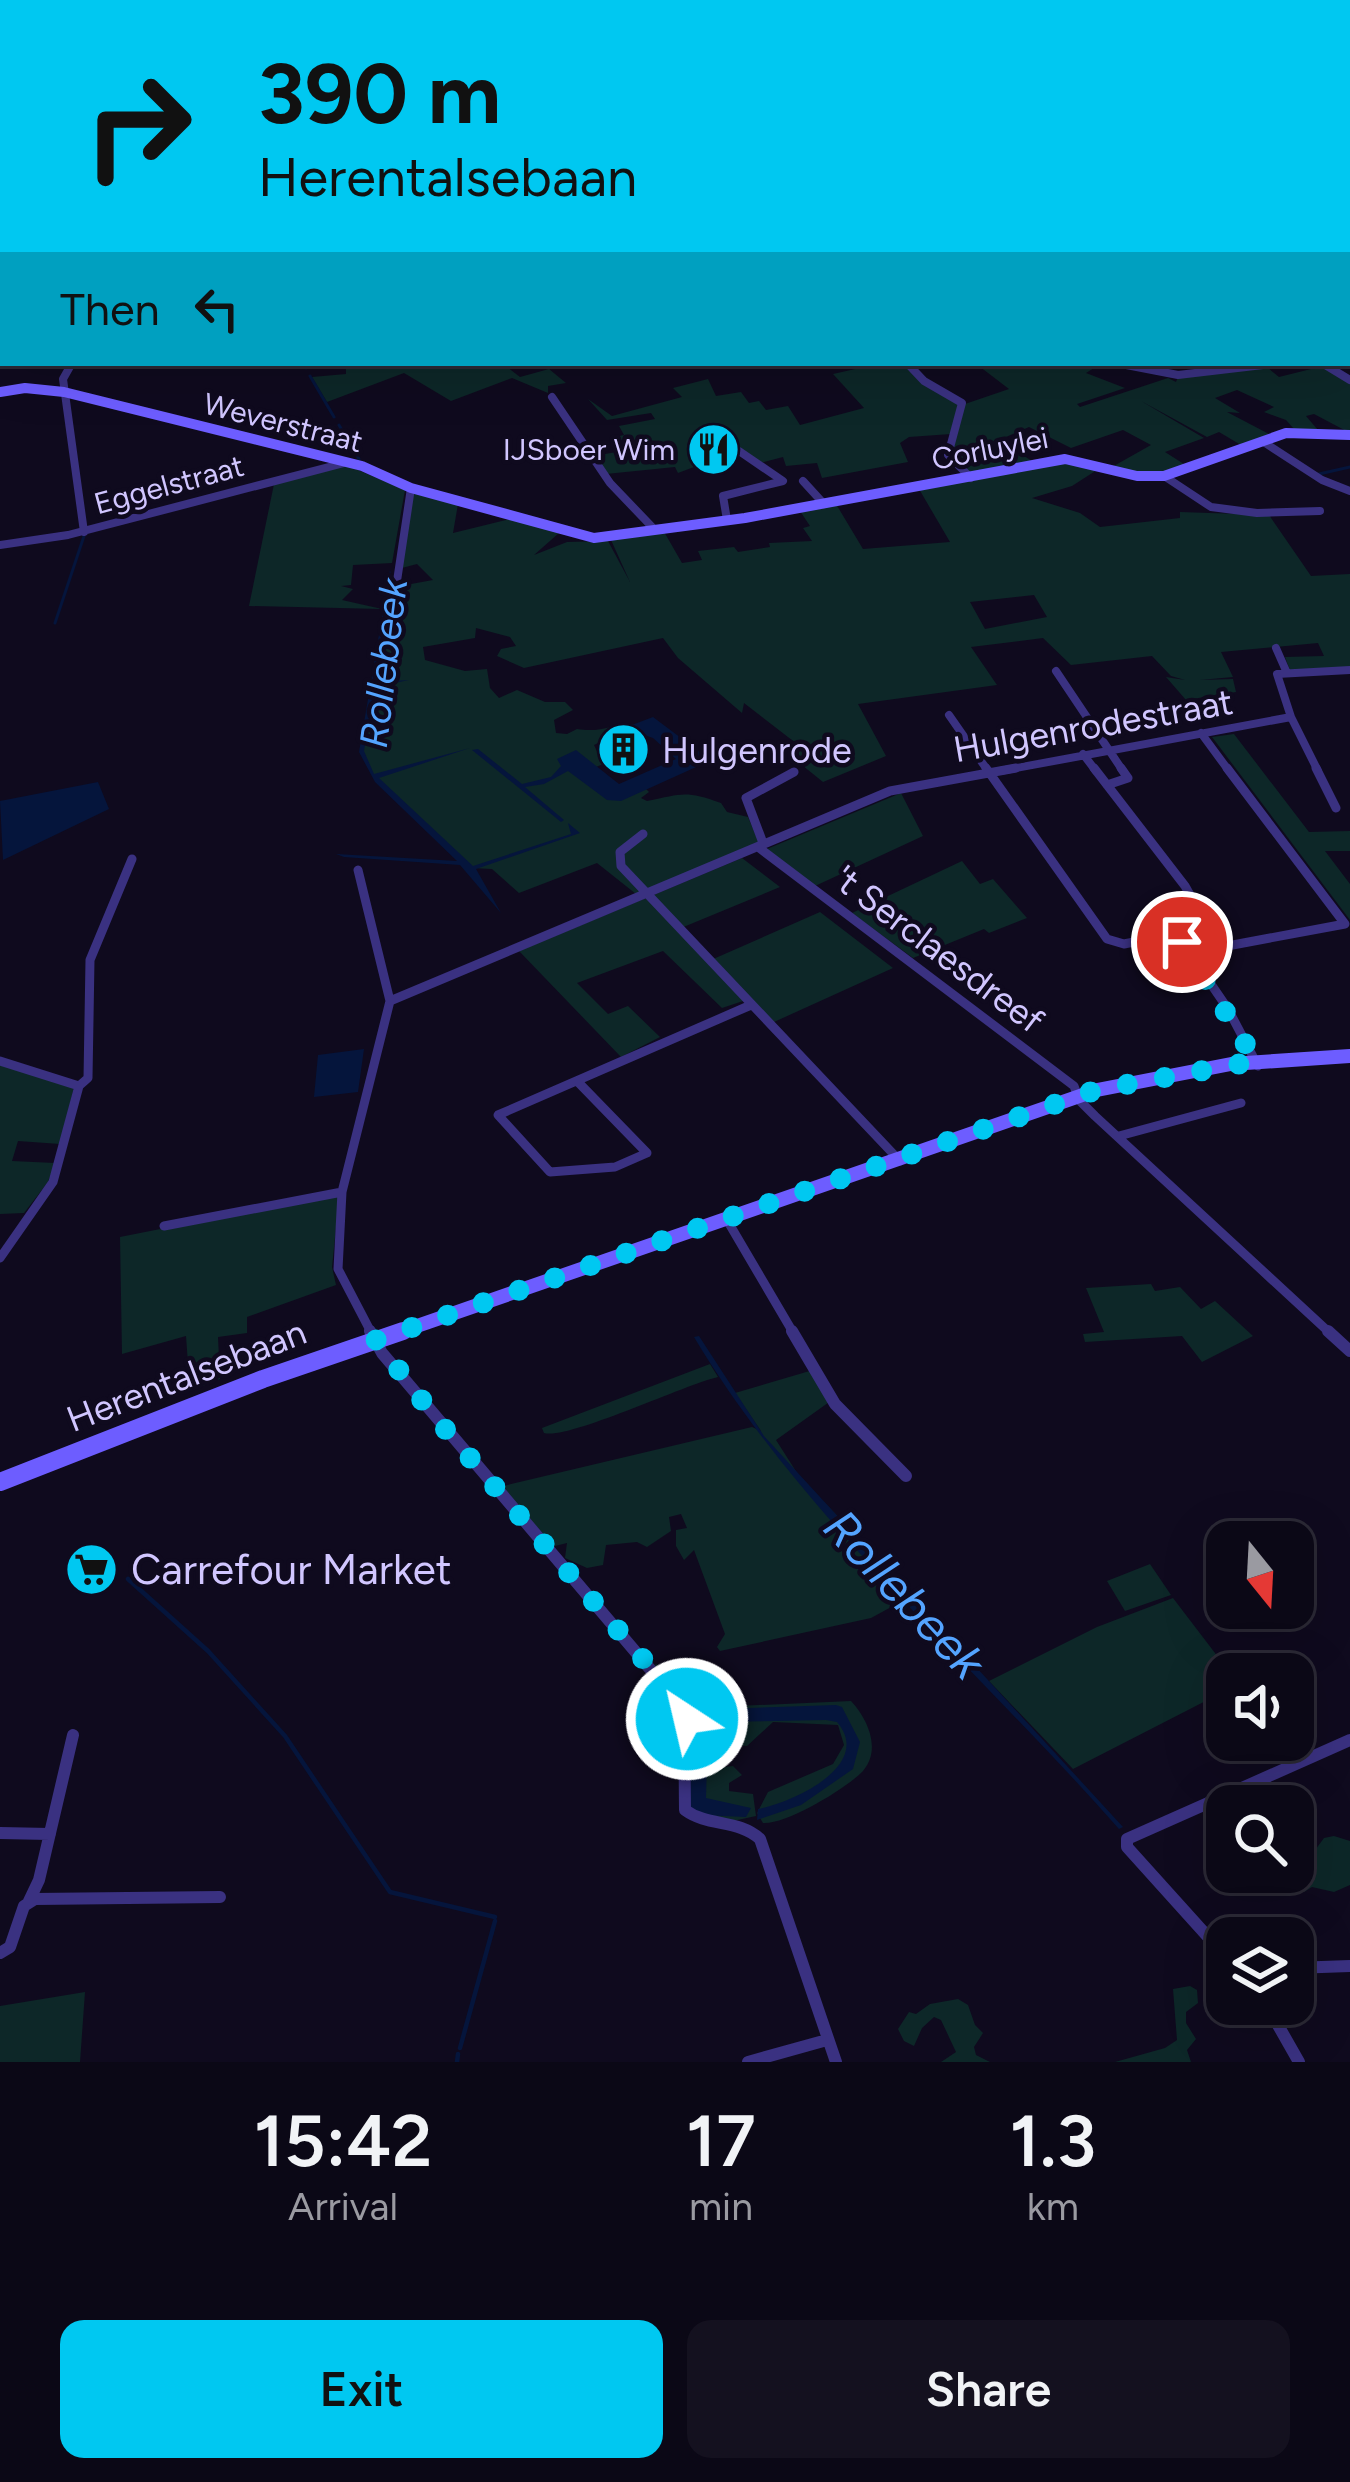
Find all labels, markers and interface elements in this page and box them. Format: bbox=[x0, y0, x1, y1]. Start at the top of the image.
text: 390 m bbox=[258, 43, 501, 144]
icon: right bbox=[60, 48, 216, 204]
text: Herentalsebaan bbox=[258, 145, 637, 210]
icon: left bbox=[184, 276, 250, 342]
text: Then bbox=[60, 282, 160, 336]
street label: Weverstraat bbox=[200, 385, 367, 460]
street label: Corluylei bbox=[928, 419, 1051, 478]
restaurant icon: IJSboer Wim bbox=[686, 422, 742, 478]
place label: IJSboer Wim bbox=[503, 431, 675, 468]
street label: Eggelstraat bbox=[90, 447, 248, 522]
water label: Rollebeek bbox=[350, 575, 417, 750]
street label: Hulgenrodestraat bbox=[950, 680, 1236, 771]
building icon: Hulgenrode bbox=[595, 722, 651, 778]
place label: Hulgenrode bbox=[662, 729, 852, 772]
street label: 't Serclaesdreef bbox=[825, 856, 1053, 1043]
pin bbox=[1131, 891, 1233, 993]
icon: arrive bbox=[1149, 909, 1215, 975]
street label: Herentalsebaan bbox=[60, 1310, 312, 1441]
water label: Rollebeek bbox=[812, 1498, 999, 1692]
north arrow bbox=[1206, 1521, 1314, 1629]
map controls bbox=[1206, 1521, 1314, 2025]
supermarket icon: Carrefour Market bbox=[64, 1541, 120, 1597]
place label: Carrefour Market bbox=[131, 1544, 452, 1595]
button: sound bbox=[1206, 1653, 1314, 1761]
position arrow bbox=[624, 1656, 750, 1782]
button: search bbox=[1206, 1785, 1314, 1893]
button: layers bbox=[1206, 1917, 1314, 2025]
text: 15:42 bbox=[254, 2098, 432, 2184]
text: 17 bbox=[686, 2098, 756, 2184]
text: 1.3 bbox=[1010, 2098, 1096, 2184]
text: Arrival bbox=[288, 2183, 398, 2230]
text: min bbox=[689, 2183, 753, 2230]
text: km bbox=[1027, 2183, 1079, 2230]
button: Exit bbox=[60, 2320, 663, 2458]
button: Share bbox=[687, 2320, 1290, 2458]

